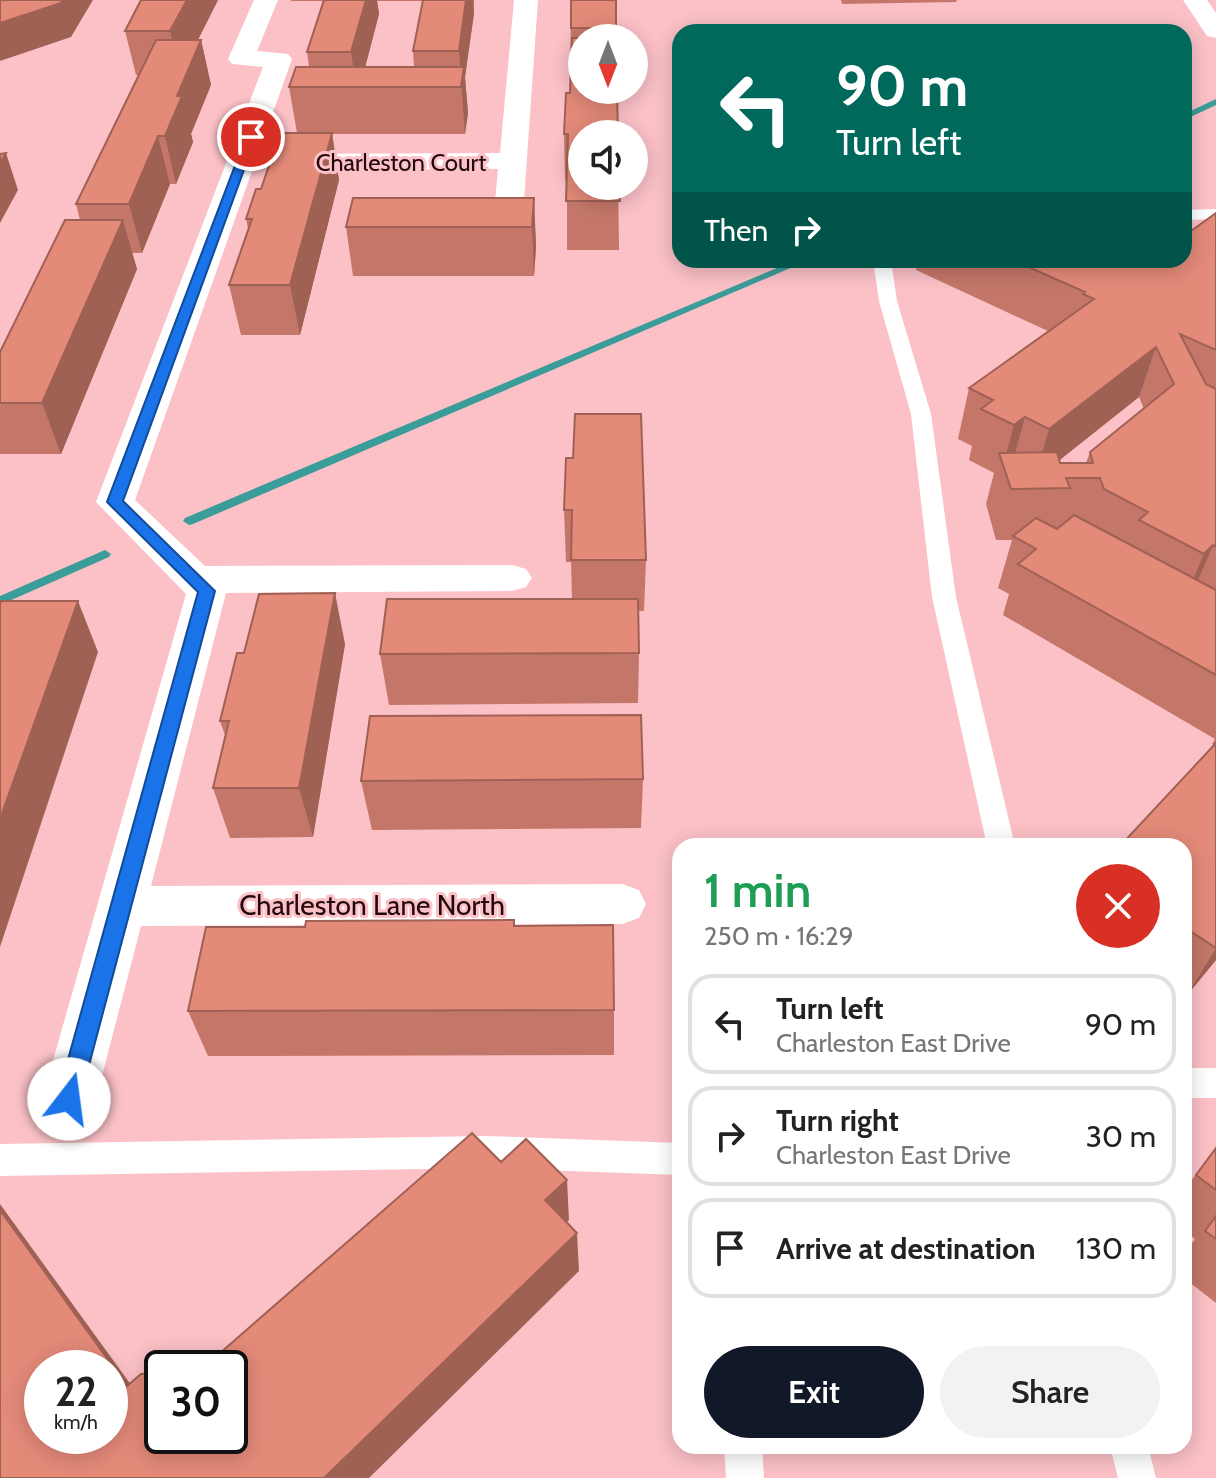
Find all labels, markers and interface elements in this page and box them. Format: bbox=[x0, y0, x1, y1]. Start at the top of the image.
north arrow bbox=[568, 24, 648, 104]
map controls bbox=[568, 24, 648, 200]
text: 90 m bbox=[836, 52, 968, 120]
icon: left bbox=[704, 56, 808, 160]
pin bbox=[217, 103, 285, 171]
icon: arrive bbox=[229, 115, 273, 159]
button: sound bbox=[568, 120, 648, 200]
text: Turn left bbox=[836, 120, 961, 164]
street label: Charleston Court bbox=[316, 148, 486, 177]
icon: right bbox=[784, 208, 828, 252]
text: Then bbox=[704, 212, 768, 249]
text: 1 min bbox=[704, 861, 811, 919]
button: close bbox=[1076, 864, 1160, 948]
street label: Charleston Lane North bbox=[239, 888, 505, 922]
text: 250 m · 16:29 bbox=[704, 920, 853, 952]
text: Turn left bbox=[776, 990, 884, 1027]
icon: left bbox=[708, 1002, 752, 1046]
text: 90 m bbox=[1085, 1006, 1156, 1043]
text: Charleston East Drive bbox=[776, 1027, 1011, 1059]
position arrow bbox=[27, 1057, 111, 1141]
text: Turn right bbox=[776, 1102, 899, 1139]
icon: right bbox=[708, 1114, 752, 1158]
text: 30 m bbox=[1086, 1118, 1156, 1155]
text: Charleston East Drive bbox=[776, 1139, 1011, 1171]
icon: arrive bbox=[708, 1226, 752, 1270]
text: Arrive at destination bbox=[776, 1230, 1036, 1267]
text: 130 m bbox=[1076, 1230, 1156, 1267]
button: Exit bbox=[704, 1346, 924, 1438]
button: Share bbox=[940, 1346, 1160, 1438]
speed limit sign: 30 bbox=[144, 1350, 248, 1454]
text: 22 bbox=[55, 1367, 97, 1416]
text: km/h bbox=[54, 1410, 98, 1434]

